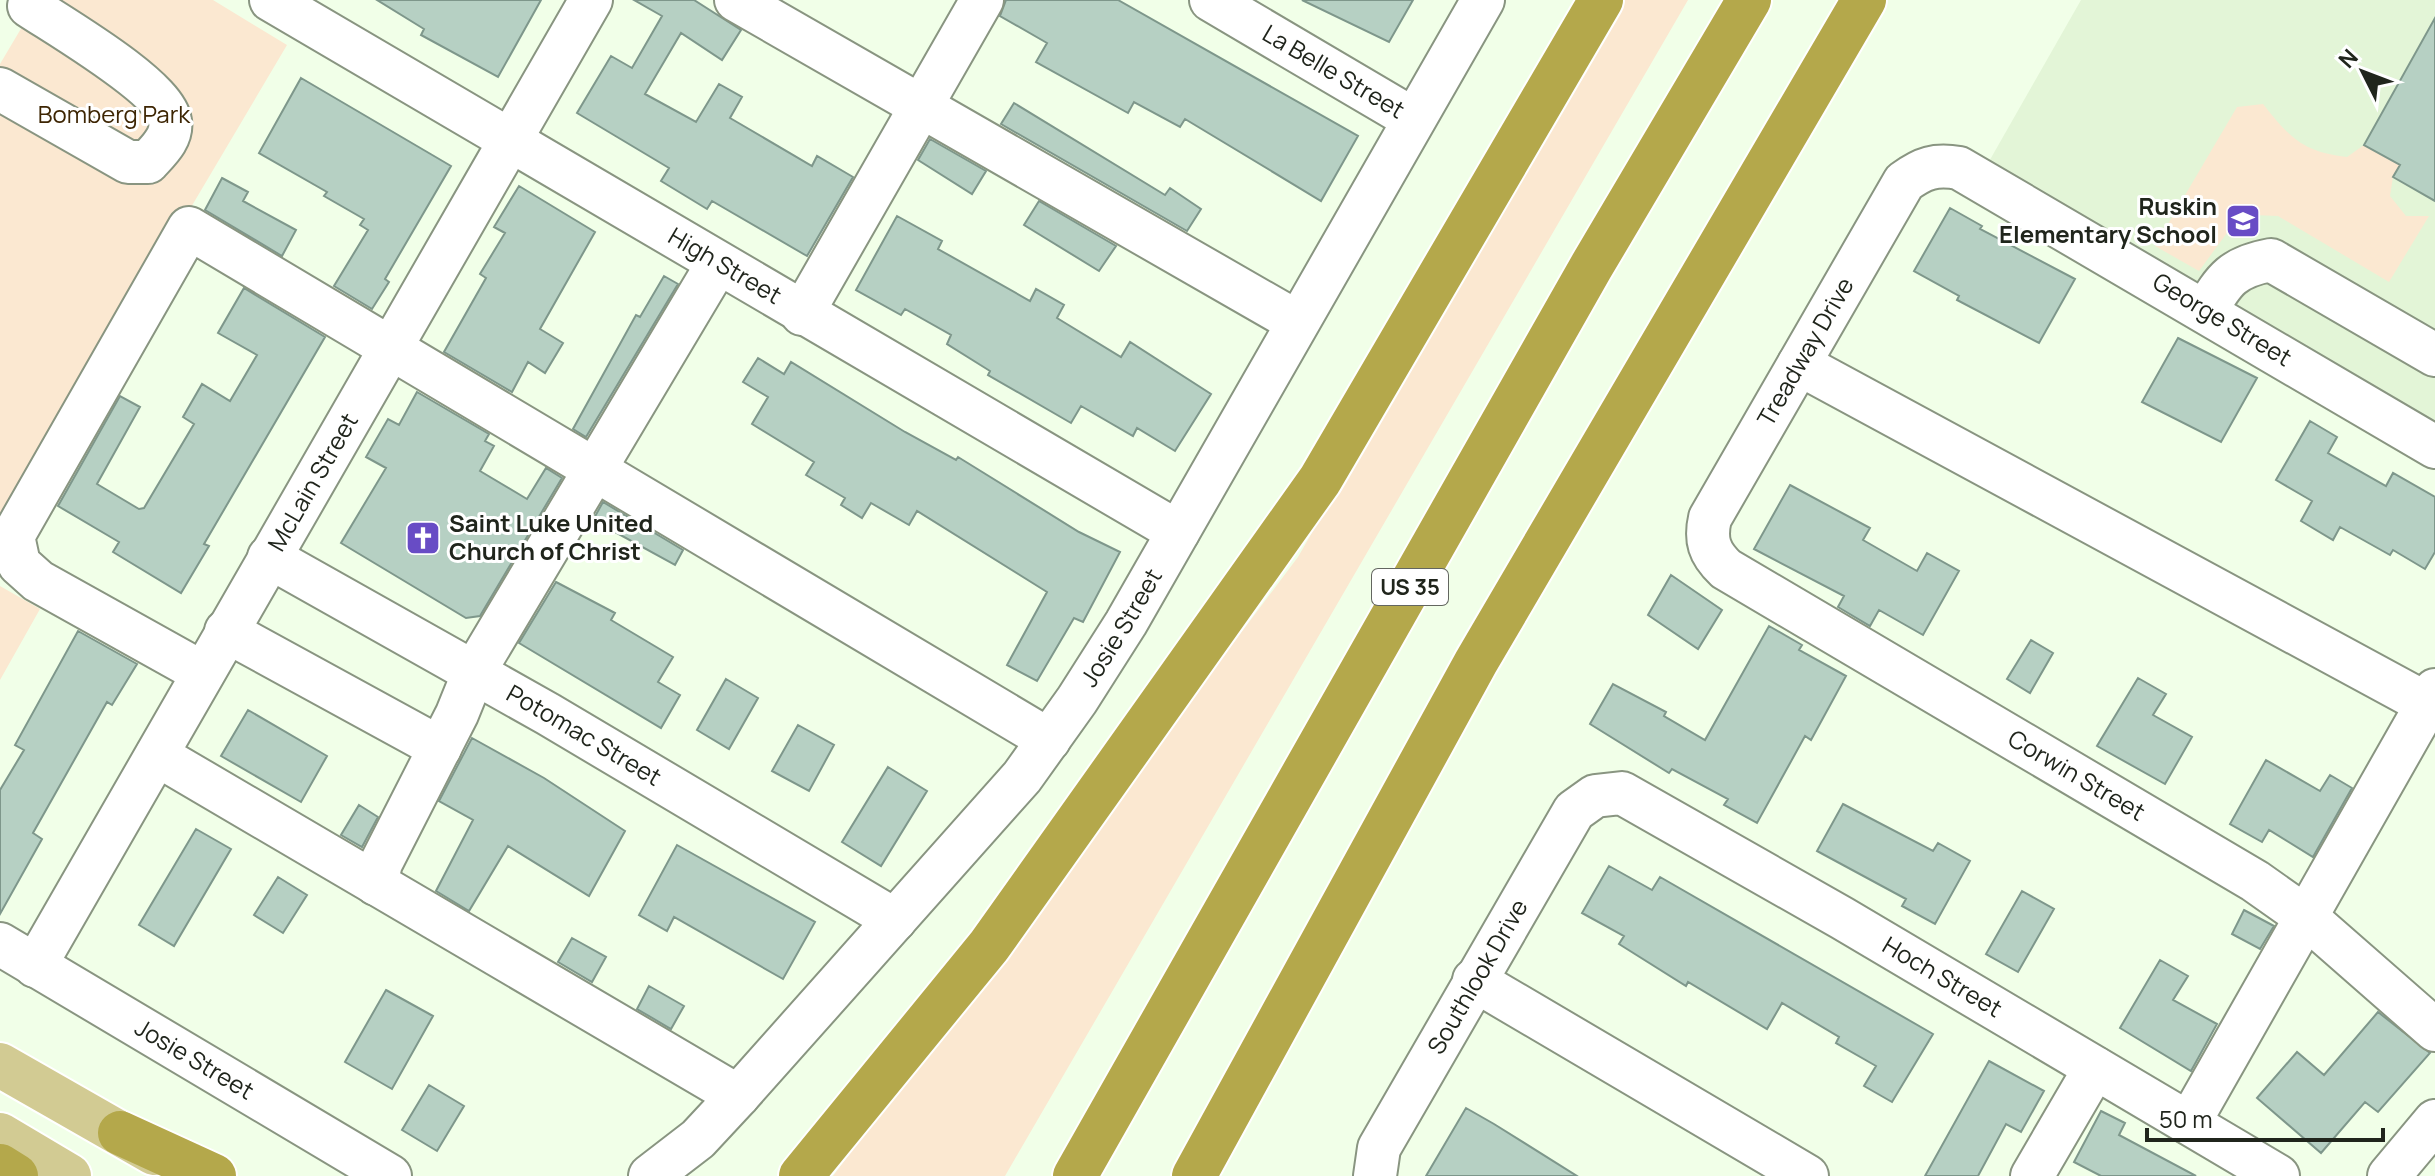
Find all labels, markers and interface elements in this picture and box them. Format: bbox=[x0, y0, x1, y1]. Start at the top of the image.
street label: La Belle Street bbox=[1257, 16, 1411, 126]
north arrow bbox=[2323, 32, 2403, 112]
text: N bbox=[2332, 43, 2365, 75]
park label: Bomberg Park bbox=[38, 97, 191, 130]
place label: Ruskin Elementary School bbox=[1999, 189, 2217, 250]
school or university icon: Ruskin Elementary School bbox=[2224, 202, 2262, 240]
street label: High Street bbox=[663, 219, 788, 311]
street label: George Street bbox=[2147, 264, 2298, 373]
street label: Treadway Drive bbox=[1749, 271, 1861, 432]
street label: McLain Street bbox=[259, 407, 365, 557]
place label: Saint Luke United Church of Christ bbox=[449, 506, 653, 567]
church icon: Saint Luke United Church of Christ bbox=[404, 519, 442, 557]
street label: Josie Street bbox=[1072, 562, 1169, 692]
road number: US 35 bbox=[1372, 569, 1448, 605]
street label: Potomac Street bbox=[501, 676, 668, 793]
street label: Corwin Street bbox=[2003, 721, 2152, 828]
street label: Southlook Drive bbox=[1419, 893, 1535, 1060]
street label: Hoch Street bbox=[1877, 928, 2009, 1024]
street label: Josie Street bbox=[129, 1010, 260, 1106]
scale bar bbox=[2147, 1092, 2383, 1142]
text: 50 m bbox=[2159, 1102, 2213, 1135]

